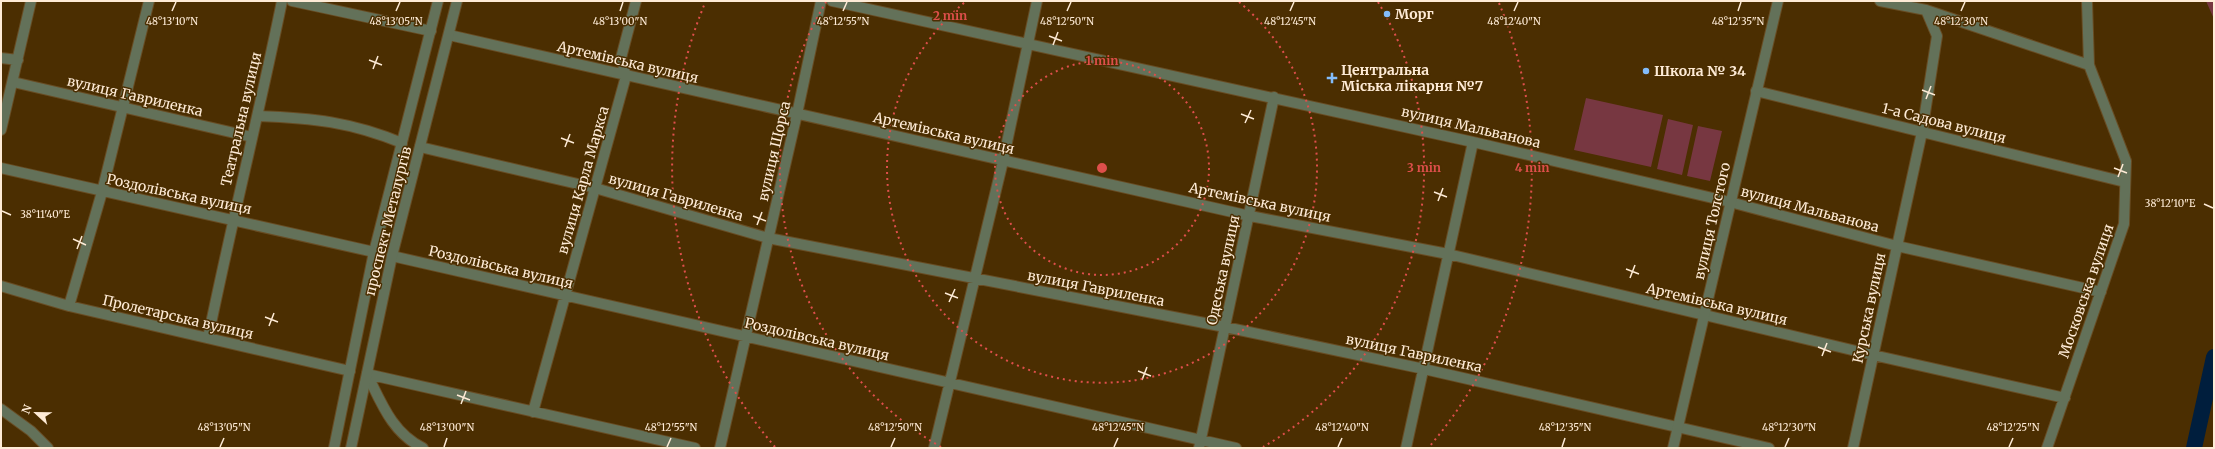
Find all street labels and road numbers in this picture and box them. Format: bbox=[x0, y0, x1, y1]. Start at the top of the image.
street label: Артемівська вулиця bbox=[555, 37, 700, 87]
street label: Театральна вулиця bbox=[217, 50, 265, 188]
street label: вулиця Гавриленка bbox=[65, 72, 205, 121]
street label: вулиця Щорса bbox=[754, 99, 794, 203]
street label: 1-а Садова вулиця bbox=[1880, 99, 2008, 147]
street label: вулиця Мальванова bbox=[1400, 102, 1543, 152]
street label: вулиця Карла Маркса bbox=[553, 104, 613, 256]
street label: Артемівська вулиця bbox=[871, 108, 1016, 158]
street label: проспект Металургів bbox=[361, 144, 415, 298]
street label: вулиця Толстого bbox=[1690, 161, 1734, 281]
street label: вулиця Гавриленка bbox=[607, 169, 746, 225]
street label: Роздолівська вулиця bbox=[105, 170, 253, 218]
street label: Артемівська вулиця bbox=[1187, 178, 1332, 226]
street label: вулиця Мальванова bbox=[1739, 182, 1882, 236]
street label: Одеська вулиця bbox=[1203, 213, 1243, 327]
street label: Московська вулиця bbox=[2055, 222, 2117, 360]
street label: Роздолівська вулиця bbox=[427, 242, 575, 292]
street label: Курська вулиця bbox=[1849, 251, 1889, 365]
street label: вулиця Гавриленка bbox=[1026, 266, 1166, 310]
street label: Артемівська вулиця bbox=[1644, 279, 1789, 329]
street label: Пролетарська вулиця bbox=[101, 291, 255, 343]
street label: Роздолівська вулиця bbox=[743, 314, 891, 364]
street label: вулиця Гавриленка bbox=[1344, 330, 1484, 376]

